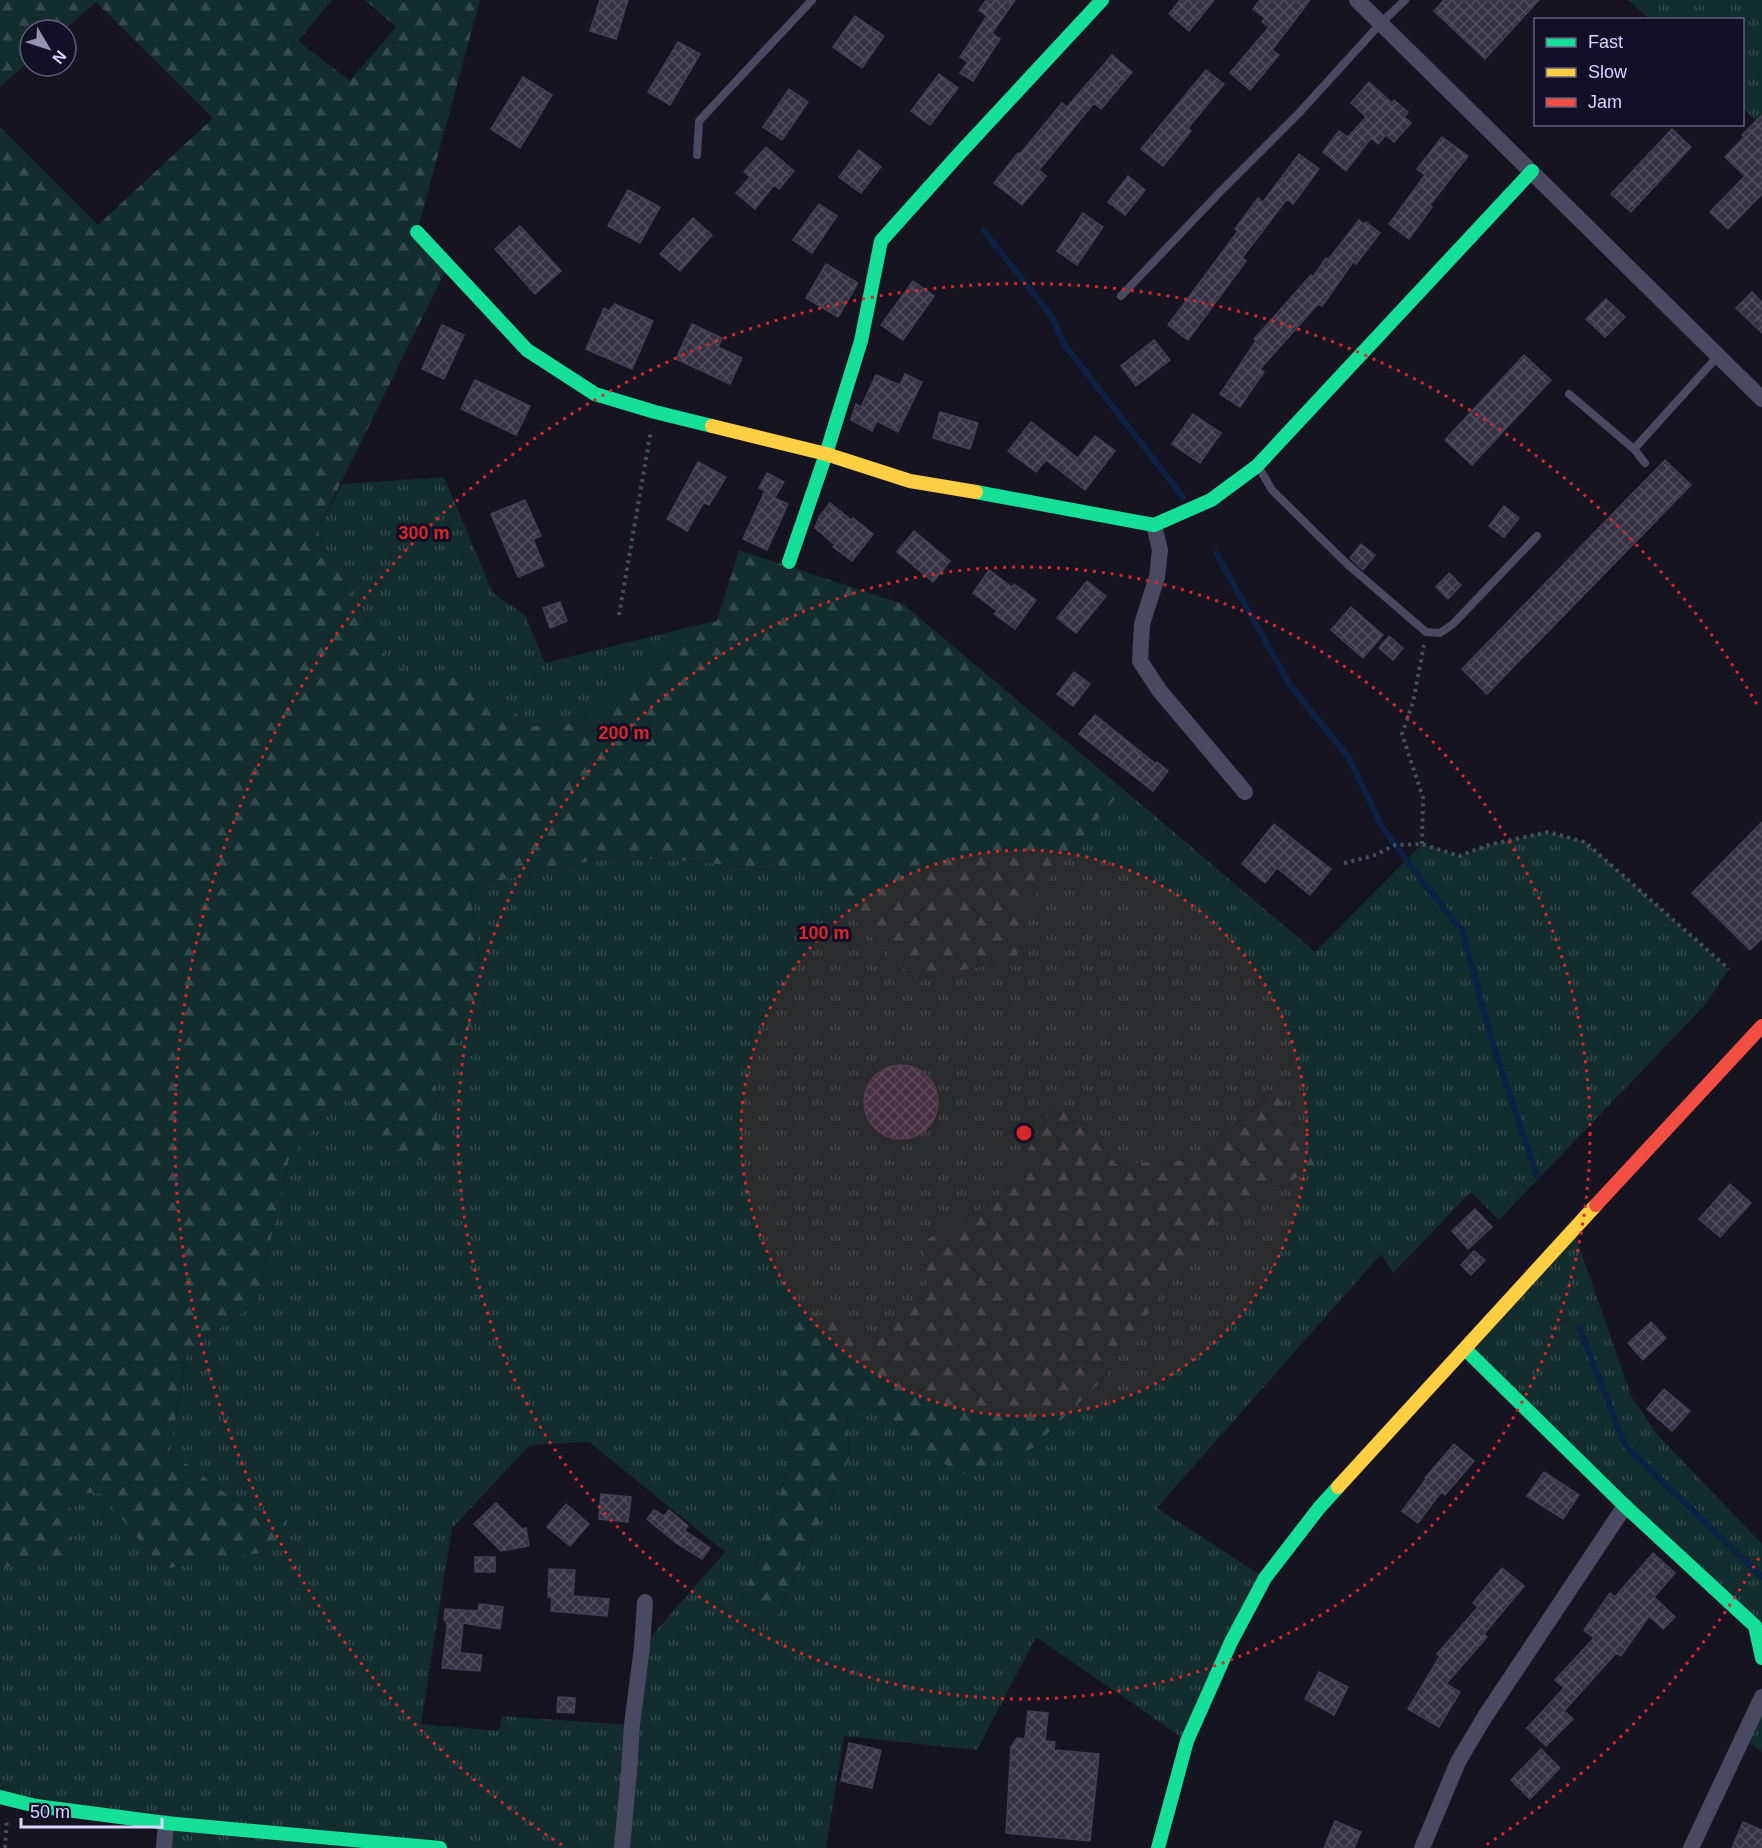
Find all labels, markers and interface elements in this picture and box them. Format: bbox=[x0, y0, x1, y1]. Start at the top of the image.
north arrow bbox=[18, 18, 78, 78]
legend bbox=[1534, 18, 1744, 126]
text: Fast bbox=[1588, 32, 1623, 52]
text: N bbox=[49, 47, 70, 67]
text: Slow bbox=[1588, 62, 1628, 82]
text: Jam bbox=[1588, 92, 1622, 112]
text: 300 m bbox=[398, 523, 450, 543]
text: 200 m bbox=[598, 723, 650, 743]
text: 100 m bbox=[798, 923, 850, 943]
centre of rings bbox=[1014, 1123, 1034, 1143]
scale bar bbox=[21, 1791, 162, 1829]
text: 50 m bbox=[30, 1802, 70, 1822]

